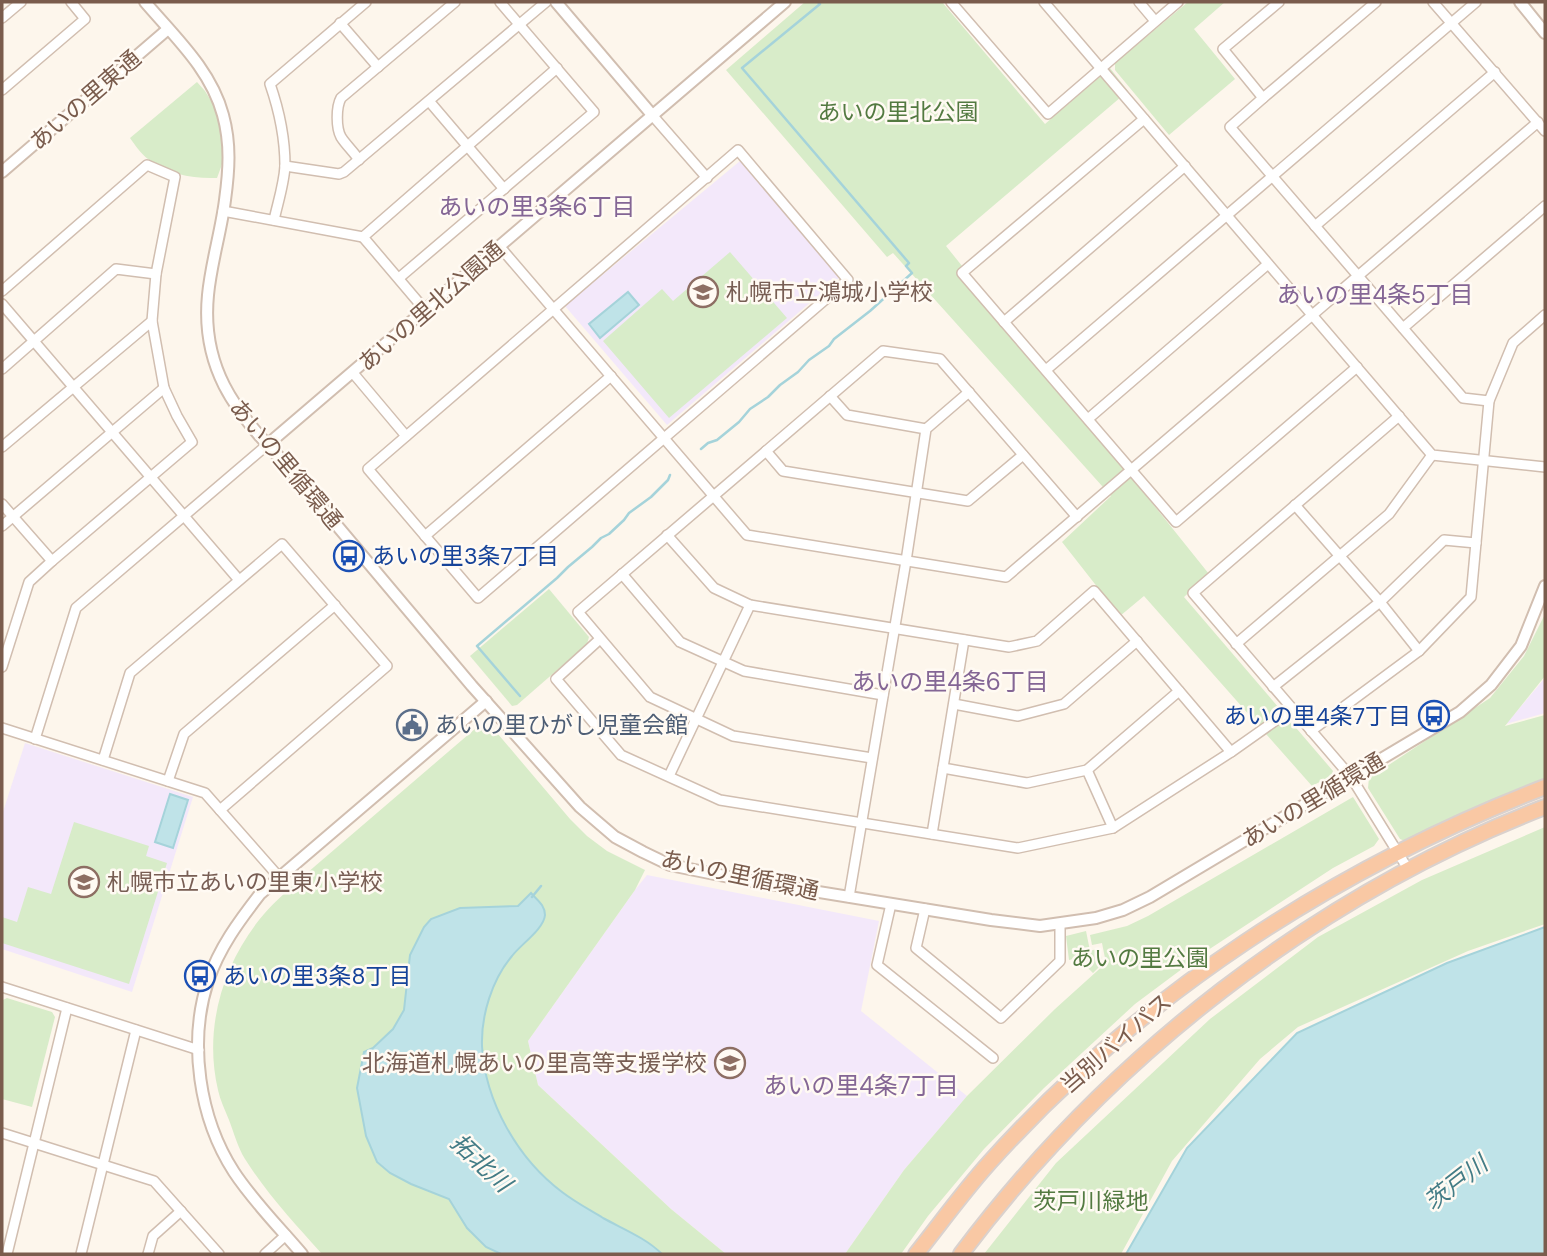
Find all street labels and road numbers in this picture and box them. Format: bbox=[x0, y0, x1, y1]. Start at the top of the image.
street label: あいの里東通 bbox=[23, 43, 147, 157]
street label: あいの里北公園通 bbox=[352, 234, 510, 378]
street label: あいの里循環通 bbox=[223, 393, 349, 535]
street label: あいの里循環通 bbox=[1236, 746, 1390, 854]
street label: あいの里循環通 bbox=[658, 844, 822, 906]
street label: 当別バイパス bbox=[1054, 987, 1178, 1099]

